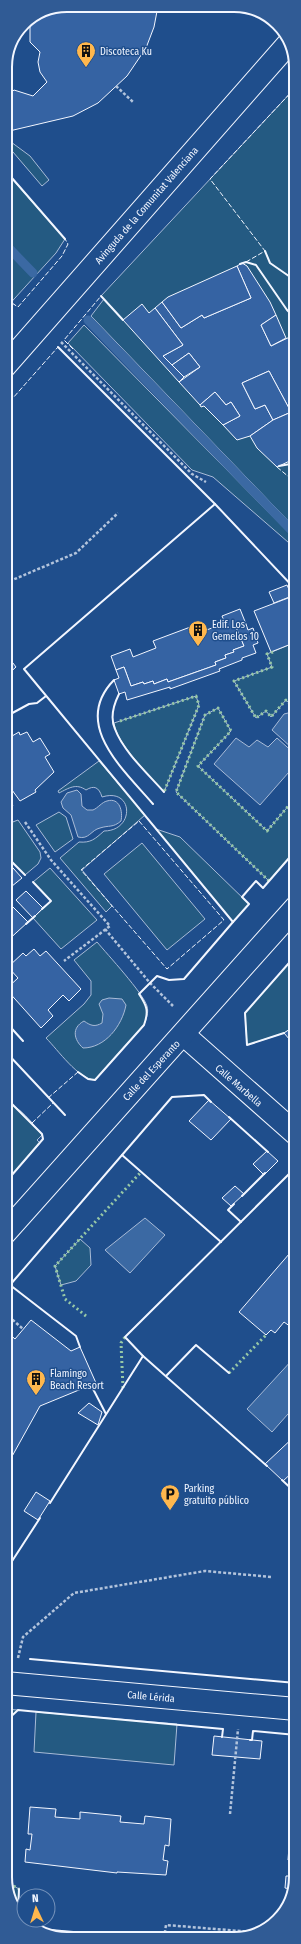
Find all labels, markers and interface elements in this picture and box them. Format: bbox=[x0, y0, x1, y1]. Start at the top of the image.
building icon: Discoteca Ku bbox=[75, 40, 97, 68]
place label: Discoteca Ku bbox=[100, 46, 152, 58]
street label: Avinguda de la Comunitat Valenciana bbox=[93, 145, 201, 267]
building icon: Edif. Los Gemelos 10 bbox=[187, 619, 209, 647]
place label: Edif. Los Gemelos 10 bbox=[212, 619, 259, 643]
street label: Calle del Esperanto bbox=[121, 1038, 183, 1103]
street label: Calle Marbella bbox=[212, 1062, 264, 1109]
building icon: Flamingo Beach Resort bbox=[25, 1368, 47, 1396]
place label: Flamingo Beach Resort bbox=[50, 1368, 104, 1392]
parking icon: Parking gratuito público bbox=[159, 1483, 181, 1511]
place label: Parking gratuito público bbox=[184, 1483, 249, 1507]
street label: Calle Lérida bbox=[127, 1689, 175, 1705]
north arrow bbox=[16, 1888, 56, 1928]
text: N bbox=[32, 1892, 39, 1905]

